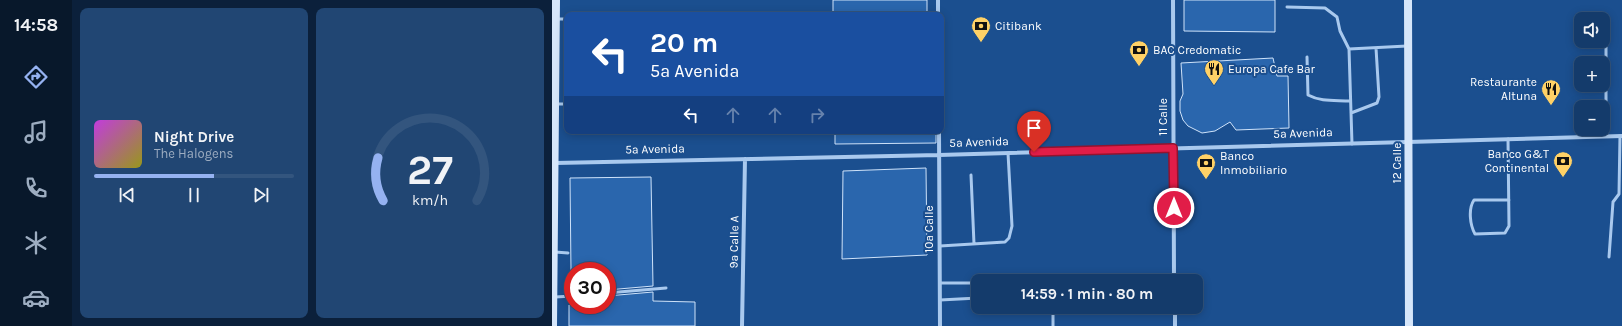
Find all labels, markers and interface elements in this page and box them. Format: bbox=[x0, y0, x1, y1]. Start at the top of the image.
map controls bbox=[1574, 12, 1610, 136]
button: sound bbox=[1574, 12, 1610, 48]
text: 14:58 bbox=[14, 14, 58, 36]
bank icon: Citibank bbox=[970, 15, 992, 43]
place label: Citibank bbox=[995, 19, 1042, 33]
text: 20 m bbox=[650, 26, 718, 59]
icon: left bbox=[584, 28, 636, 80]
bank icon: BAC Credomatic bbox=[1128, 39, 1150, 67]
place label: BAC Credomatic bbox=[1153, 43, 1241, 57]
button: + bbox=[1574, 56, 1610, 92]
restaurant icon: Europa Cafe Bar bbox=[1203, 58, 1225, 86]
text: 5a Avenida bbox=[650, 60, 739, 82]
place label: Europa Cafe Bar bbox=[1228, 62, 1316, 76]
icon: directions bbox=[22, 63, 50, 91]
place label: Restaurante Altuna bbox=[1470, 75, 1537, 103]
restaurant icon: Restaurante Altuna bbox=[1540, 78, 1562, 106]
street label: 11 Calle bbox=[1156, 98, 1170, 136]
button: − bbox=[1574, 100, 1610, 136]
icon: left bbox=[680, 104, 702, 126]
icon: ahead bbox=[722, 104, 744, 126]
icon: ahead bbox=[764, 104, 786, 126]
icon: right bbox=[806, 104, 828, 126]
pin bbox=[1017, 111, 1051, 152]
icon: arrive bbox=[1023, 117, 1045, 139]
icon: music bbox=[22, 118, 50, 146]
street label: 5a Avenida bbox=[1273, 125, 1333, 141]
text: Night Drive bbox=[154, 128, 234, 146]
street label: 5a Avenida bbox=[949, 134, 1009, 150]
street label: 5a Avenida bbox=[625, 141, 685, 157]
street label: 12 Calle bbox=[1390, 143, 1404, 183]
text: The Halogens bbox=[154, 146, 233, 161]
text: 27 bbox=[407, 146, 453, 194]
place label: Banco G&T Continental bbox=[1485, 147, 1549, 175]
place label: Banco Inmobiliario bbox=[1220, 149, 1287, 177]
bank icon: Banco G&T Continental bbox=[1552, 150, 1574, 178]
bank icon: Banco Inmobiliario bbox=[1195, 152, 1217, 180]
icon: phone bbox=[22, 174, 50, 202]
icon: previous bbox=[116, 184, 138, 206]
icon: pause bbox=[183, 184, 205, 206]
icon: next bbox=[250, 184, 272, 206]
position arrow bbox=[1153, 187, 1195, 229]
text: km/h bbox=[412, 192, 448, 209]
street label: 10a Calle bbox=[922, 205, 936, 253]
street label: 9a Calle A bbox=[727, 215, 741, 269]
icon: climate bbox=[22, 229, 50, 257]
speed limit sign: 30 bbox=[564, 262, 616, 314]
icon: car bbox=[22, 284, 50, 312]
text: 14:59 · 1 min · 80 m bbox=[1021, 285, 1153, 303]

